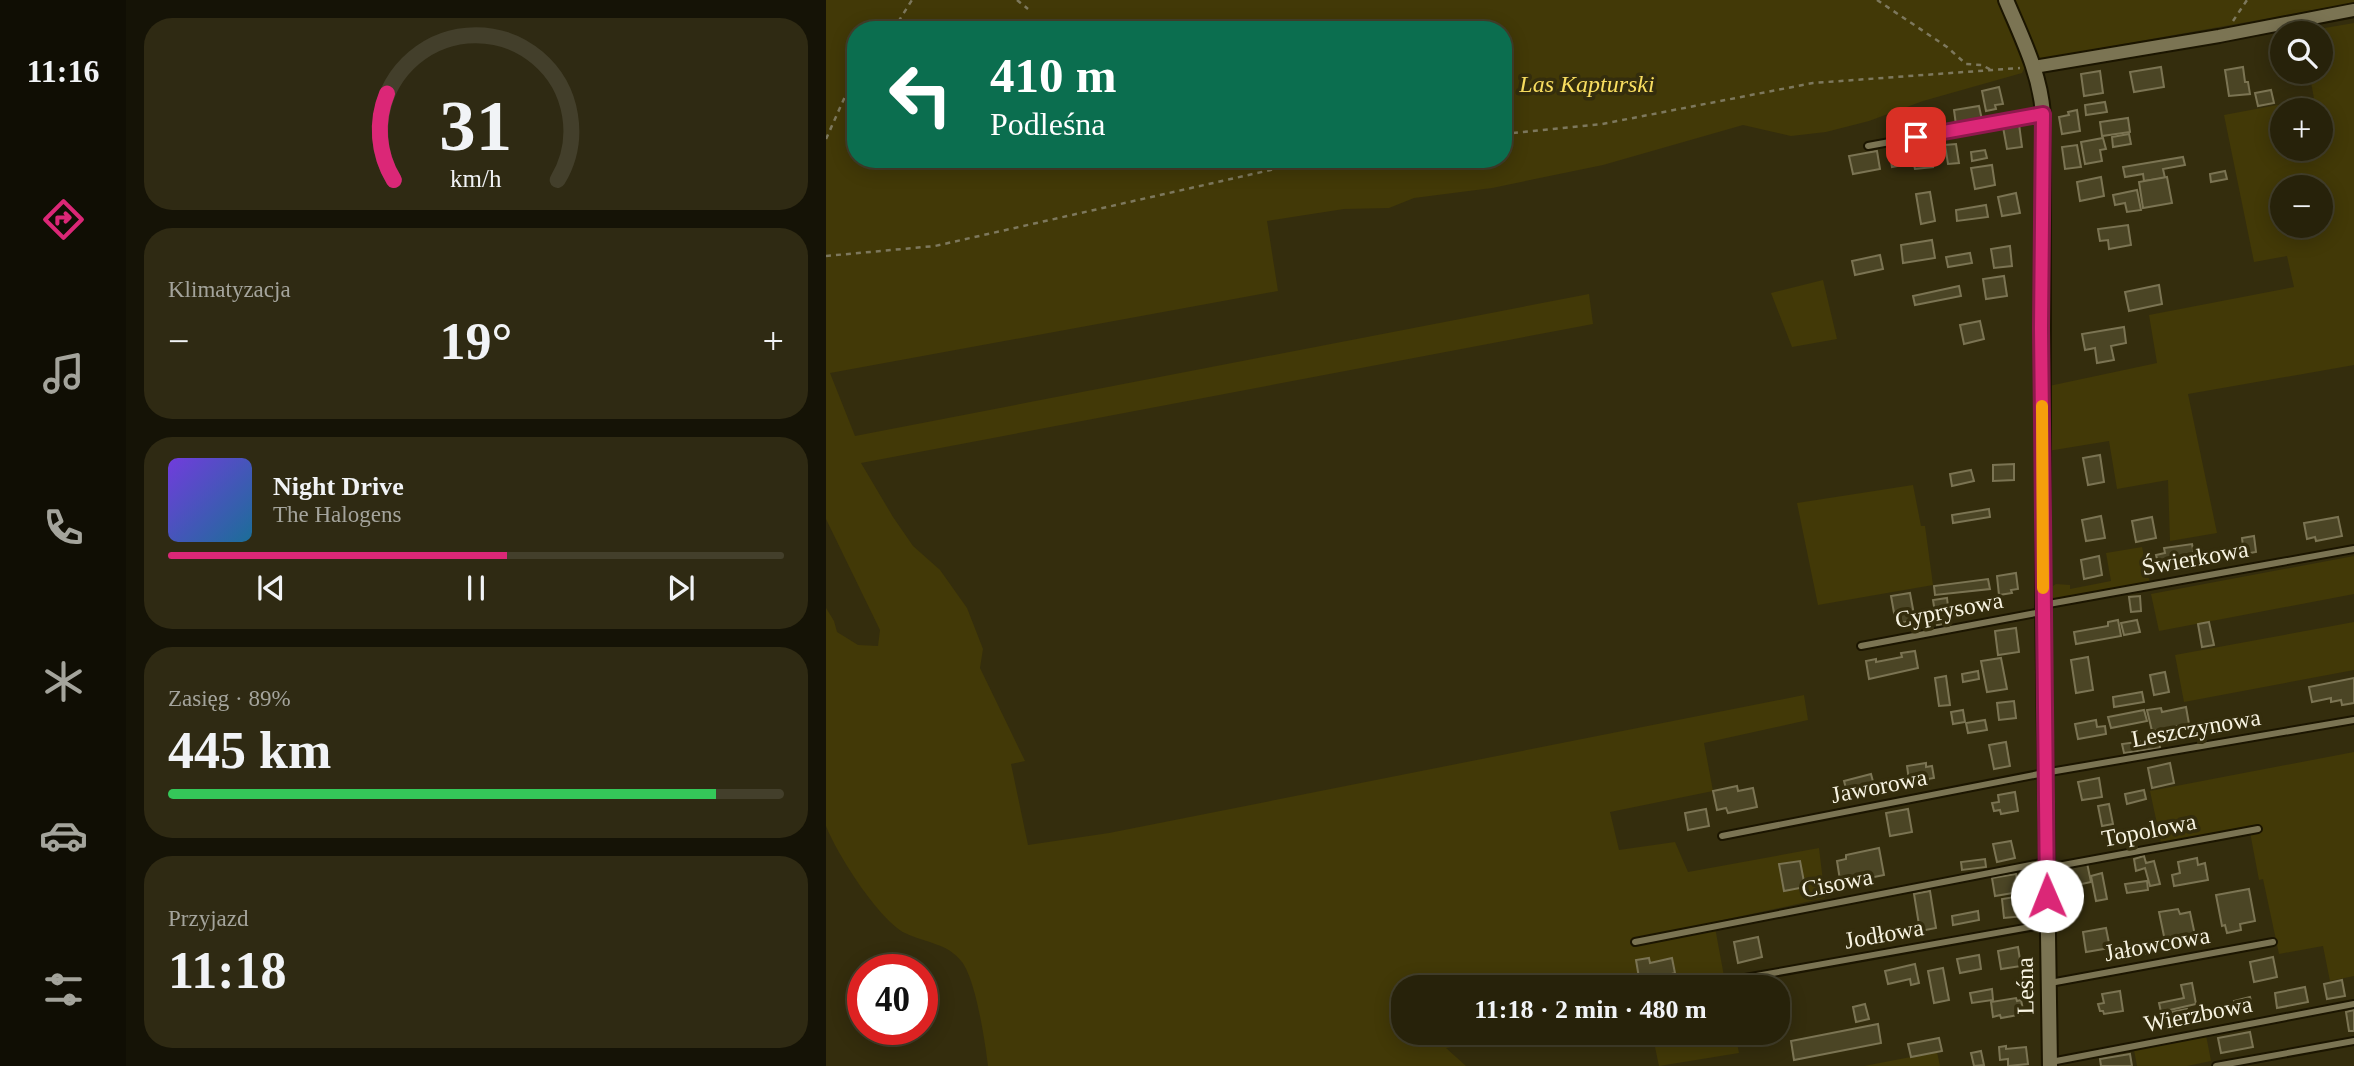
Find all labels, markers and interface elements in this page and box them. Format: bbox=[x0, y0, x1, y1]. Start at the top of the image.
map controls bbox=[2270, 21, 2333, 238]
button: search bbox=[2270, 21, 2333, 84]
text: 410 m bbox=[990, 48, 1117, 103]
icon: left bbox=[875, 49, 966, 140]
text: 11:16 bbox=[27, 53, 99, 89]
park label: Las Kapturski bbox=[1518, 71, 1655, 97]
text: 31 bbox=[440, 85, 512, 166]
button: + bbox=[2270, 98, 2333, 161]
text: Podleśna bbox=[990, 106, 1106, 142]
pin bbox=[1886, 107, 1946, 167]
icon: arrive bbox=[1897, 118, 1935, 156]
text: km/h bbox=[450, 165, 502, 192]
button: − bbox=[2270, 175, 2333, 238]
icon: directions bbox=[39, 195, 88, 244]
text: Klimatyzacja bbox=[168, 277, 291, 302]
text: 19° bbox=[440, 313, 512, 370]
text: − bbox=[168, 320, 189, 362]
text: + bbox=[763, 320, 784, 362]
icon: music bbox=[39, 349, 88, 398]
text: Night Drive bbox=[273, 472, 404, 501]
text: The Halogens bbox=[273, 502, 401, 527]
icon: phone bbox=[39, 503, 88, 552]
street label: Świerkowa bbox=[2140, 536, 2251, 580]
icon: previous bbox=[252, 569, 290, 607]
icon: pause bbox=[457, 569, 495, 607]
icon: next bbox=[662, 569, 700, 607]
street label: Cyprysowa bbox=[1893, 587, 2005, 633]
icon: climate bbox=[39, 657, 88, 706]
text: Zasięg · 89% bbox=[168, 686, 291, 711]
street label: Leszczynowa bbox=[2129, 704, 2263, 752]
text: 445 km bbox=[168, 722, 331, 779]
street label: Jaworowa bbox=[1829, 764, 1930, 808]
street label: Topolowa bbox=[2100, 808, 2199, 852]
icon: car bbox=[39, 811, 88, 860]
position arrow bbox=[2010, 859, 2084, 933]
street label: Cisowa bbox=[1799, 863, 1875, 903]
text: Przyjazd bbox=[168, 906, 248, 931]
street label: Jodłowa bbox=[1842, 914, 1926, 954]
street label: Jałowcowa bbox=[2102, 922, 2212, 966]
text: 11:18 bbox=[168, 942, 286, 999]
speed limit sign: 40 bbox=[847, 954, 938, 1045]
street label: Leśna bbox=[2011, 957, 2038, 1015]
icon: filters bbox=[39, 965, 88, 1014]
street label: Wierzbowa bbox=[2142, 991, 2255, 1037]
text: 11:18 · 2 min · 480 m bbox=[1474, 995, 1707, 1024]

